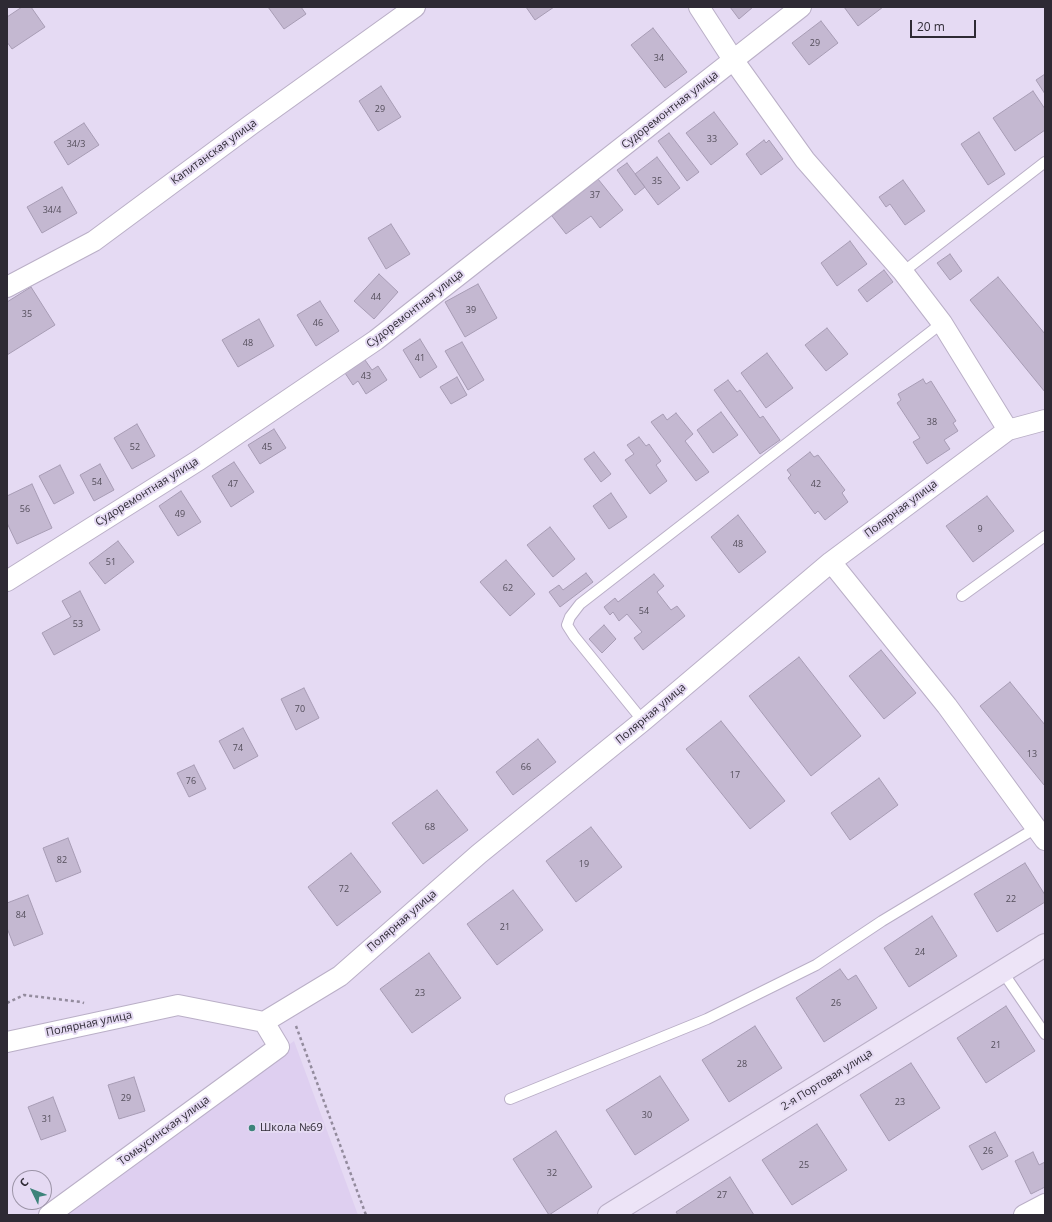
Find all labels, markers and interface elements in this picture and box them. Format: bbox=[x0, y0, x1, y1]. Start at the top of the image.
scale bar bbox=[912, 12, 978, 38]
text: 20 m bbox=[917, 18, 945, 35]
house number: 29 bbox=[810, 38, 820, 48]
house number: 34 bbox=[654, 53, 664, 63]
street label: Судоремонтная улица bbox=[619, 68, 721, 152]
house number: 29 bbox=[375, 104, 385, 114]
street label: Капитанская улица bbox=[169, 116, 259, 188]
house number: 33 bbox=[707, 134, 717, 144]
house number: 34/3 bbox=[67, 139, 85, 149]
house number: 35 bbox=[652, 176, 662, 186]
house number: 37 bbox=[590, 190, 600, 200]
house number: 34/4 bbox=[43, 205, 61, 215]
street label: Судоремонтная улица bbox=[364, 267, 466, 351]
house number: 44 bbox=[371, 292, 381, 302]
house number: 39 bbox=[466, 305, 476, 315]
house number: 35 bbox=[22, 309, 32, 319]
house number: 46 bbox=[313, 318, 323, 328]
house number: 48 bbox=[243, 338, 253, 348]
house number: 41 bbox=[415, 353, 425, 363]
house number: 43 bbox=[361, 371, 371, 381]
house number: 38 bbox=[927, 417, 937, 427]
house number: 52 bbox=[130, 442, 140, 452]
house number: 45 bbox=[262, 442, 272, 452]
street label: Судоремонтная улица bbox=[93, 455, 201, 529]
house number: 54 bbox=[92, 477, 102, 487]
street label: Полярная улица bbox=[862, 477, 940, 541]
house number: 47 bbox=[228, 479, 238, 489]
house number: 42 bbox=[811, 479, 821, 489]
house number: 56 bbox=[20, 504, 30, 514]
house number: 49 bbox=[175, 509, 185, 519]
house number: 9 bbox=[977, 524, 983, 534]
house number: 48 bbox=[733, 539, 743, 549]
house number: 51 bbox=[106, 557, 116, 567]
house number: 62 bbox=[503, 583, 513, 593]
house number: 54 bbox=[639, 606, 649, 616]
house number: 53 bbox=[73, 619, 83, 629]
street label: Полярная улица bbox=[613, 681, 689, 747]
house number: 70 bbox=[295, 704, 305, 714]
house number: 74 bbox=[233, 743, 243, 753]
house number: 13 bbox=[1027, 749, 1037, 759]
house number: 66 bbox=[521, 762, 531, 772]
house number: 17 bbox=[730, 770, 740, 780]
house number: 76 bbox=[186, 776, 196, 786]
house number: 68 bbox=[425, 822, 435, 832]
house number: 82 bbox=[57, 855, 67, 865]
house number: 19 bbox=[579, 859, 589, 869]
house number: 72 bbox=[339, 884, 349, 894]
street label: Полярная улица bbox=[365, 887, 439, 955]
house number: 22 bbox=[1006, 894, 1016, 904]
house number: 84 bbox=[16, 910, 26, 920]
house number: 21 bbox=[500, 922, 510, 932]
house number: 24 bbox=[915, 947, 925, 957]
house number: 23 bbox=[415, 988, 425, 998]
house number: 26 bbox=[831, 998, 841, 1008]
street label: Полярная улица bbox=[45, 1008, 133, 1040]
house number: 21 bbox=[991, 1040, 1001, 1050]
street label: 2-я Портовая улица bbox=[779, 1047, 875, 1113]
house number: 28 bbox=[737, 1059, 747, 1069]
street label: Томьусинская улица bbox=[116, 1093, 212, 1169]
house number: 29 bbox=[121, 1093, 131, 1103]
house number: 23 bbox=[895, 1097, 905, 1107]
house number: 30 bbox=[642, 1110, 652, 1120]
house number: 31 bbox=[42, 1114, 52, 1124]
place label: Школа №69 bbox=[260, 1121, 323, 1135]
marker: Школа №69 bbox=[247, 1123, 257, 1133]
house number: 26 bbox=[983, 1146, 993, 1156]
house number: 25 bbox=[799, 1160, 809, 1170]
house number: 32 bbox=[547, 1168, 557, 1178]
north arrow bbox=[12, 1170, 52, 1210]
text: С bbox=[16, 1174, 31, 1190]
house number: 27 bbox=[717, 1190, 727, 1200]

